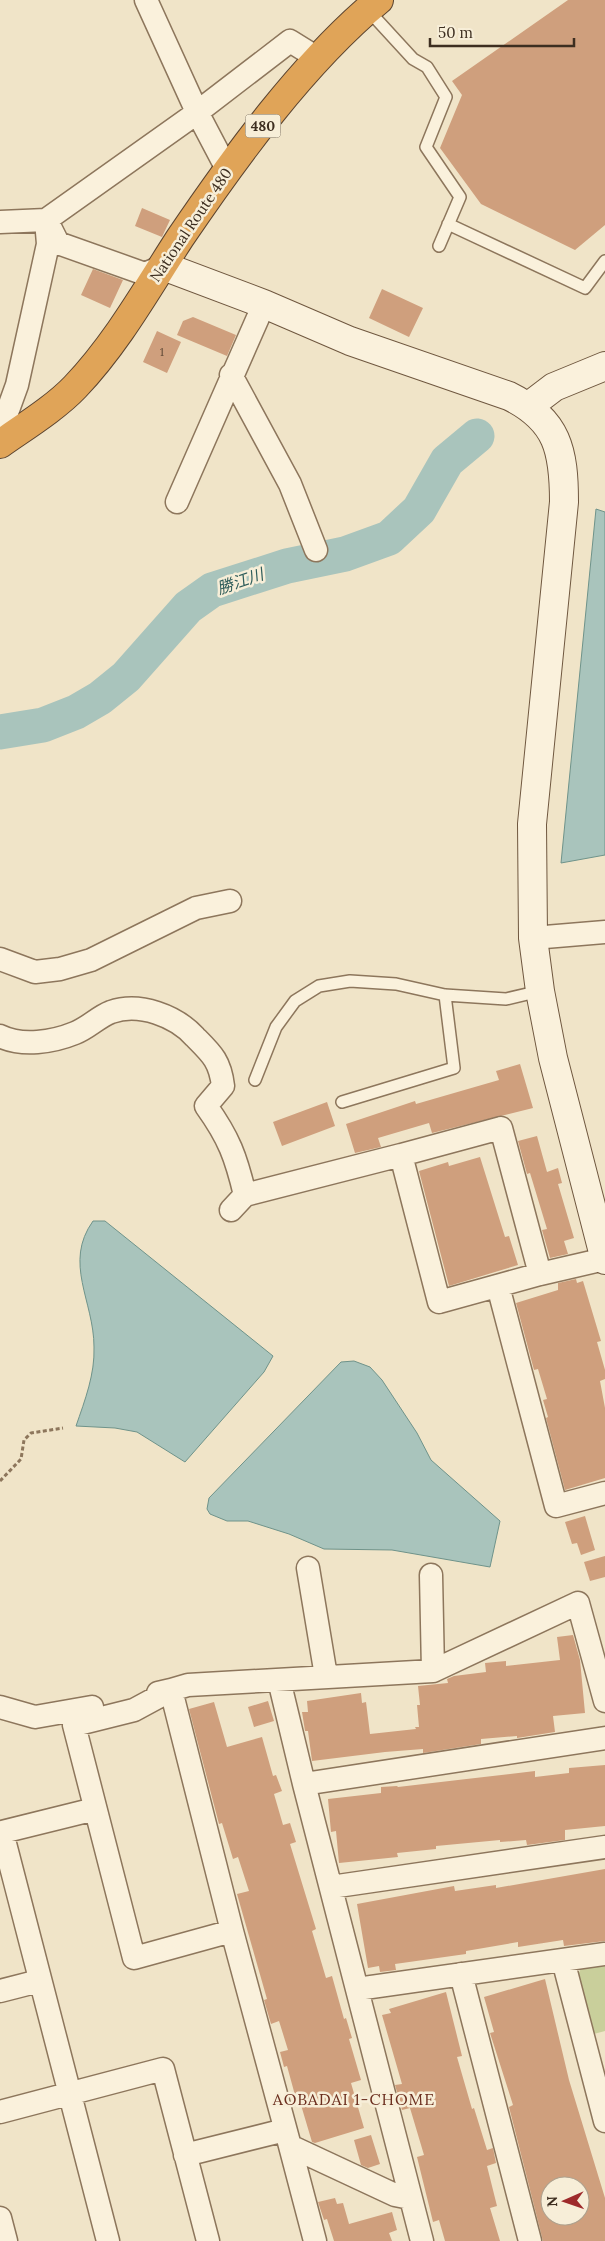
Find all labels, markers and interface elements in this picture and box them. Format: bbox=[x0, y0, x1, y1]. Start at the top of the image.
scale bar bbox=[430, 15, 574, 47]
text: 50 m bbox=[438, 23, 473, 42]
road number: 480 bbox=[246, 114, 280, 138]
street label: National Route 480 bbox=[145, 164, 236, 285]
house number: 1 bbox=[160, 344, 164, 359]
water label: 勝江川 bbox=[214, 563, 268, 598]
district label: AOBADAI 1-CHOME bbox=[272, 2089, 435, 2109]
north arrow bbox=[540, 2176, 590, 2226]
text: N bbox=[543, 2196, 561, 2207]

